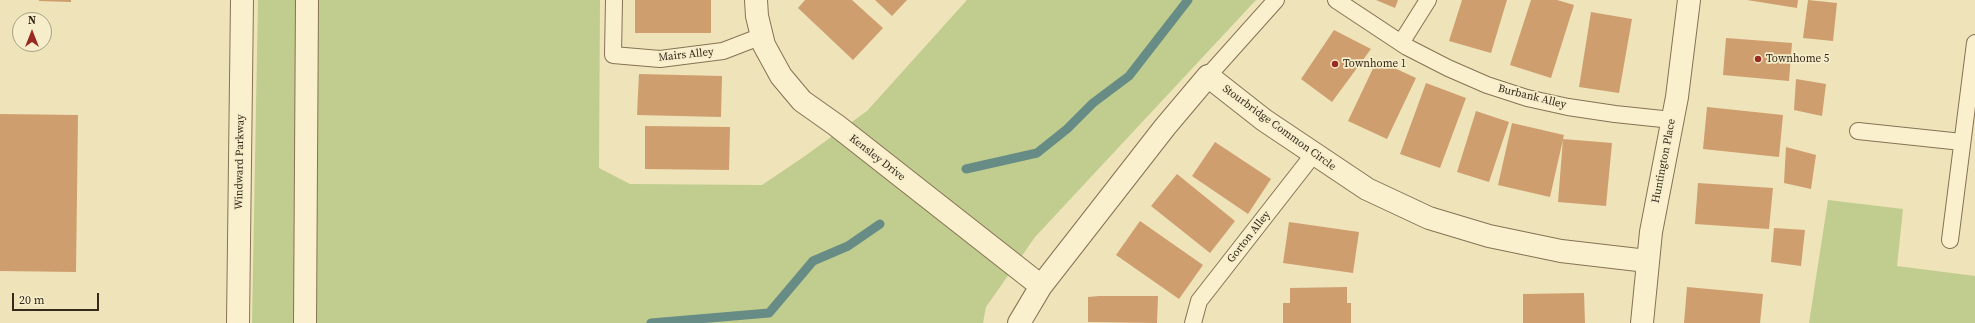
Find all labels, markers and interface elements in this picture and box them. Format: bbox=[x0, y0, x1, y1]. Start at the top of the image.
north arrow bbox=[12, 12, 52, 52]
text: N bbox=[28, 13, 36, 28]
street label: Mairs Alley bbox=[658, 46, 714, 64]
place label: Townhome 5 bbox=[1766, 52, 1829, 66]
marker: Townhome 5 bbox=[1753, 54, 1763, 64]
place label: Townhome 1 bbox=[1343, 57, 1406, 71]
marker: Townhome 1 bbox=[1330, 59, 1340, 69]
street label: Stourbridge Common Circle bbox=[1220, 82, 1338, 174]
street label: Burbank Alley bbox=[1497, 82, 1567, 112]
street label: Windward Parkway bbox=[233, 114, 247, 210]
street label: Huntington Place bbox=[1649, 118, 1679, 204]
street label: Kensley Drive bbox=[846, 132, 908, 184]
street label: Gorton Alley bbox=[1225, 208, 1273, 266]
scale bar bbox=[14, 285, 101, 311]
text: 20 m bbox=[19, 292, 45, 308]

